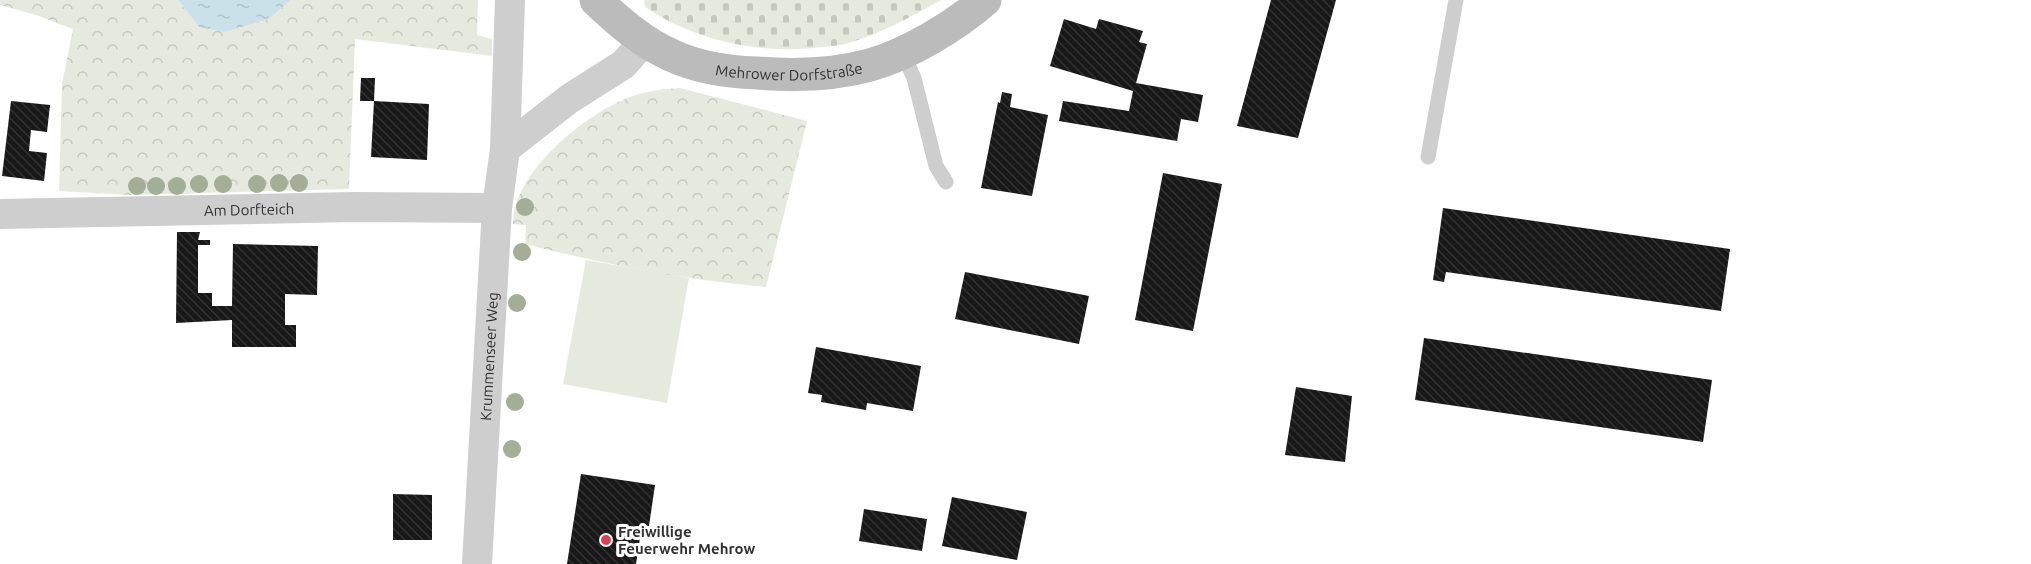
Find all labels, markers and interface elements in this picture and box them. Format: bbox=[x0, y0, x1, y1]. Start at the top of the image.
street label: Mehrower Dorfstraße bbox=[714, 59, 864, 83]
street label: Am Dorfteich bbox=[204, 200, 294, 218]
street label: Krummenseer Weg bbox=[477, 291, 501, 421]
place label: Freiwillige Feuerwehr Mehrow bbox=[618, 523, 755, 557]
marker: Freiwillige Feuerwehr Mehrow bbox=[599, 533, 613, 547]

